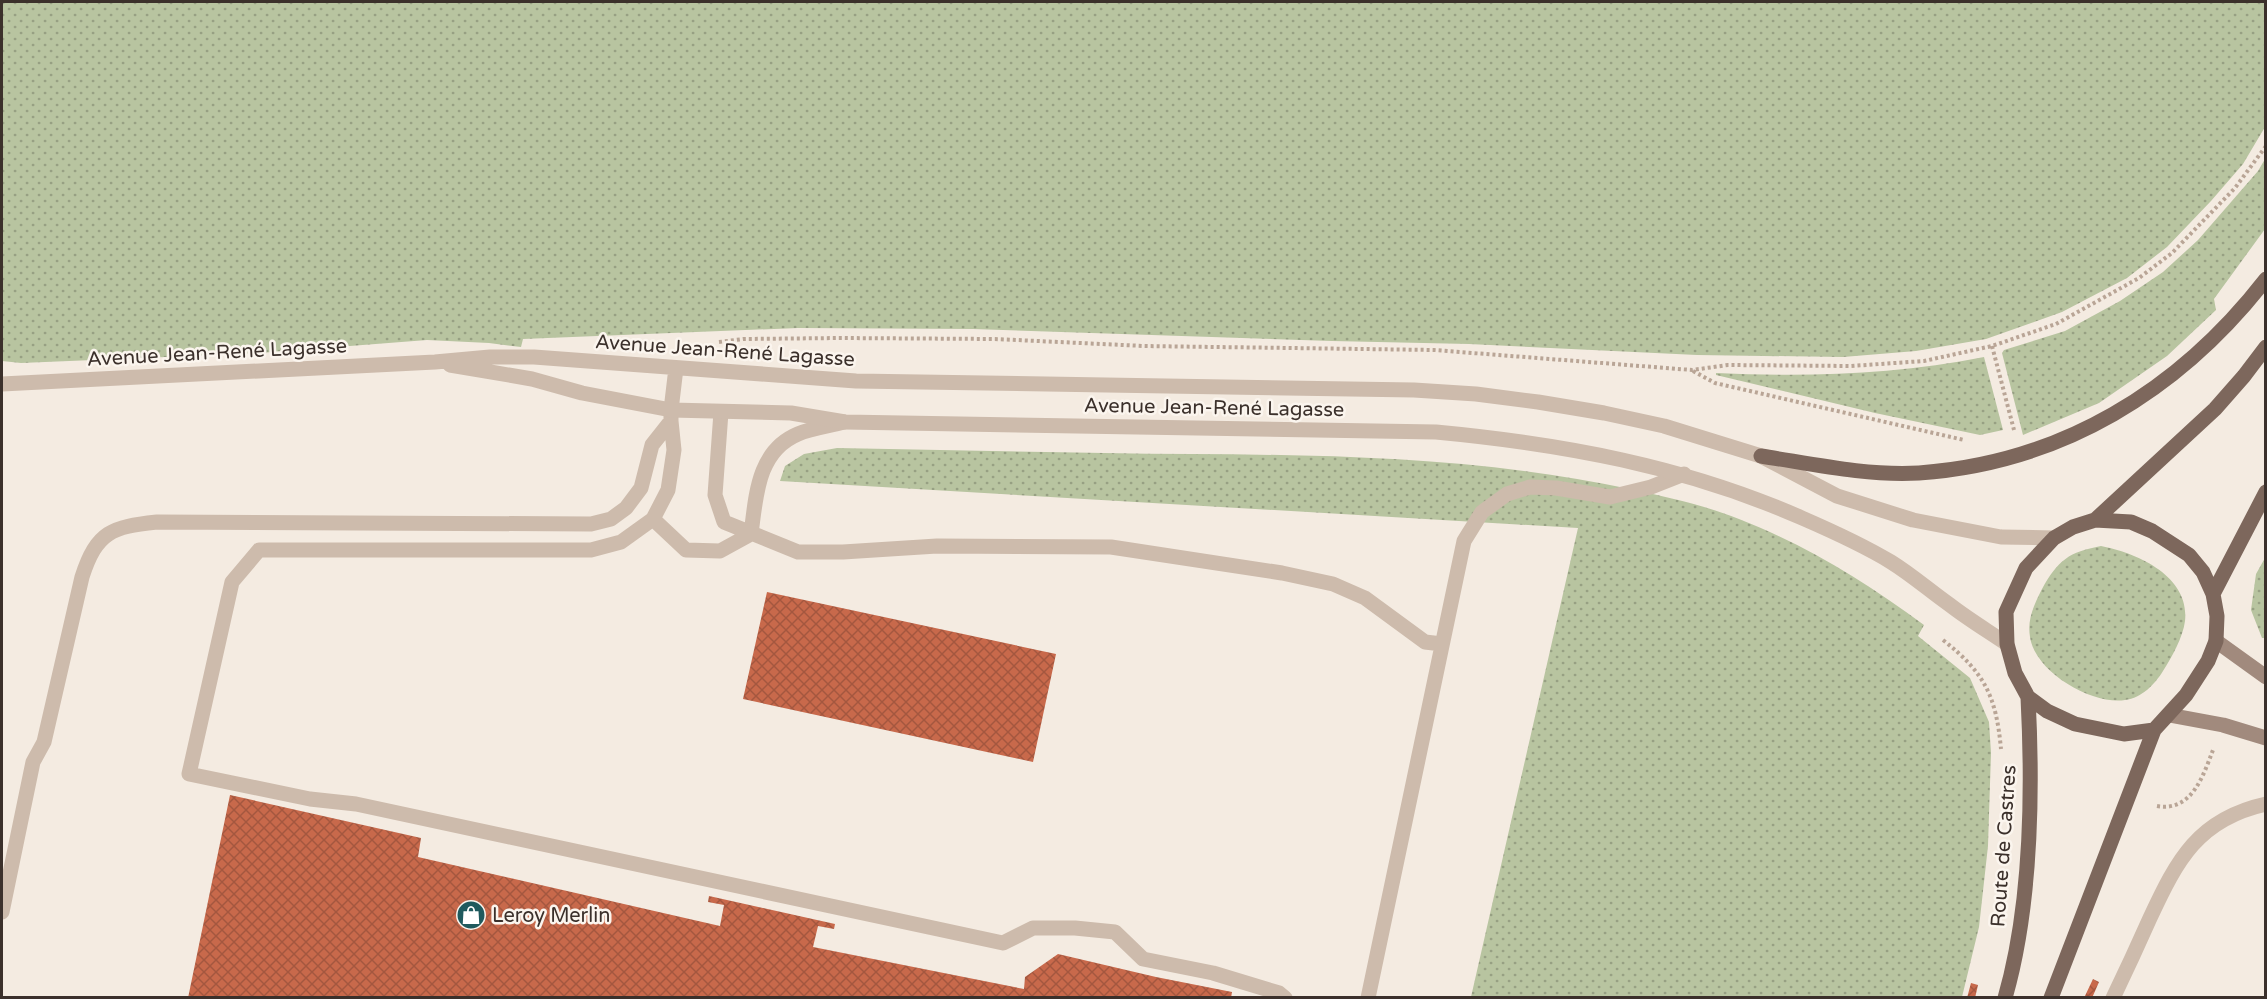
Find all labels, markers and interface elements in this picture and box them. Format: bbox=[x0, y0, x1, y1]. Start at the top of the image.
street label: Avenue Jean-René Lagasse bbox=[594, 330, 856, 372]
street label: Avenue Jean-René Lagasse bbox=[86, 334, 348, 372]
street label: Avenue Jean-René Lagasse bbox=[1084, 394, 1344, 422]
street label: Route de Castres bbox=[1986, 764, 2022, 928]
shop icon: Leroy Merlin bbox=[455, 899, 487, 931]
place label: Leroy Merlin bbox=[492, 904, 610, 928]

